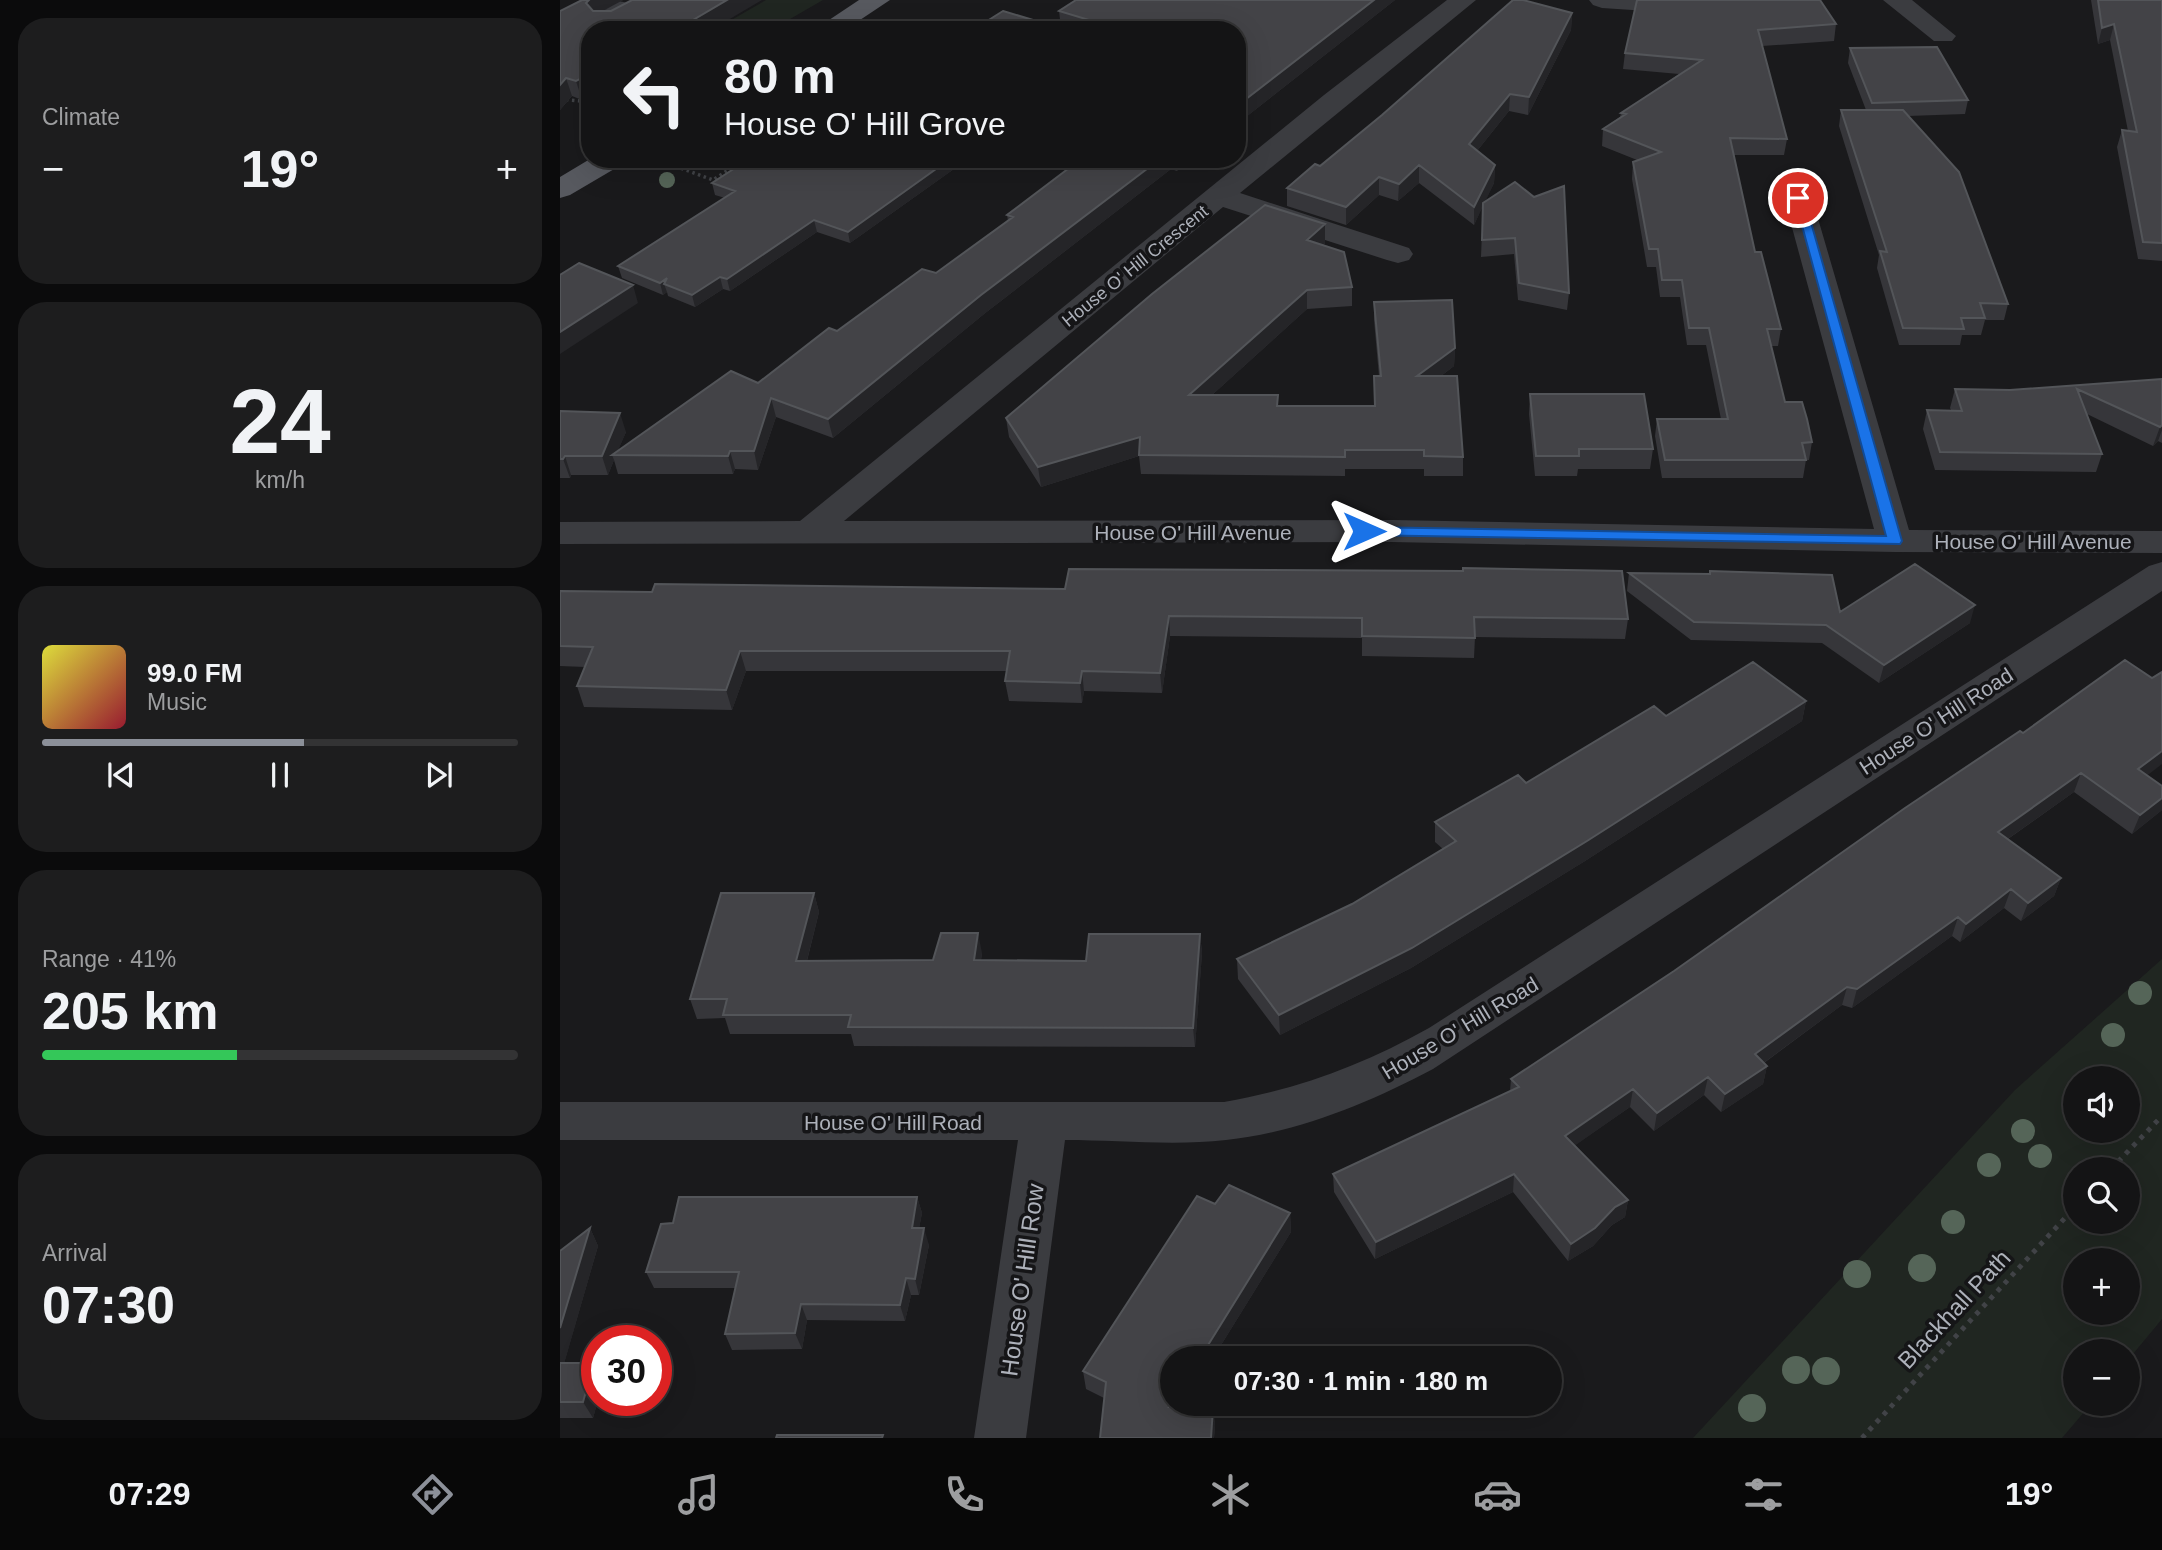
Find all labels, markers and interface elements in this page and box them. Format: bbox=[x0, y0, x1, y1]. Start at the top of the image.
icon: left bbox=[609, 49, 700, 140]
text: 80 m bbox=[724, 49, 836, 103]
text: Climate bbox=[42, 104, 120, 130]
text: House O' Hill Grove bbox=[724, 106, 1006, 142]
text: 19° bbox=[241, 140, 319, 198]
text: − bbox=[42, 148, 64, 190]
text: + bbox=[496, 148, 518, 190]
pin bbox=[1768, 168, 1828, 228]
icon: arrive bbox=[1779, 179, 1817, 217]
street label: House O' Hill Crescent bbox=[1058, 201, 1212, 331]
text: 24 bbox=[229, 371, 331, 472]
text: km/h bbox=[255, 467, 305, 493]
position arrow bbox=[1327, 494, 1401, 568]
street label: House O' Hill Avenue bbox=[1094, 521, 1292, 544]
street label: House O' Hill Avenue bbox=[1934, 530, 2132, 553]
text: 99.0 FM bbox=[147, 658, 242, 688]
street label: House O' Hill Road bbox=[1855, 663, 2017, 779]
text: Music bbox=[147, 689, 207, 715]
icon: previous bbox=[102, 756, 140, 794]
icon: pause bbox=[261, 756, 299, 794]
icon: next bbox=[420, 756, 458, 794]
text: Range · 41% bbox=[42, 946, 176, 972]
street label: House O' Hill Road bbox=[1378, 972, 1542, 1084]
text: 205 km bbox=[42, 982, 218, 1040]
map controls bbox=[2063, 1066, 2140, 1416]
button: sound bbox=[2063, 1066, 2140, 1143]
street label: House O' Hill Road bbox=[804, 1111, 982, 1134]
button: search bbox=[2063, 1157, 2140, 1234]
street label: House O' Hill Row bbox=[995, 1181, 1049, 1378]
text: Arrival bbox=[42, 1240, 107, 1266]
street label: Blackhall Path bbox=[1892, 1244, 2016, 1374]
button: + bbox=[2063, 1248, 2140, 1325]
text: 07:30 bbox=[42, 1276, 175, 1334]
speed limit sign: 30 bbox=[581, 1325, 672, 1416]
button: − bbox=[2063, 1339, 2140, 1416]
text: 07:30 · 1 min · 180 m bbox=[1234, 1366, 1488, 1396]
icon: directions bbox=[408, 1470, 457, 1519]
icon: music bbox=[674, 1470, 723, 1519]
icon: phone bbox=[940, 1470, 989, 1519]
icon: climate bbox=[1206, 1470, 1255, 1519]
icon: car bbox=[1473, 1470, 1522, 1519]
icon: filters bbox=[1739, 1470, 1788, 1519]
text: 07:29 bbox=[109, 1476, 190, 1512]
text: 19° bbox=[2005, 1476, 2053, 1512]

